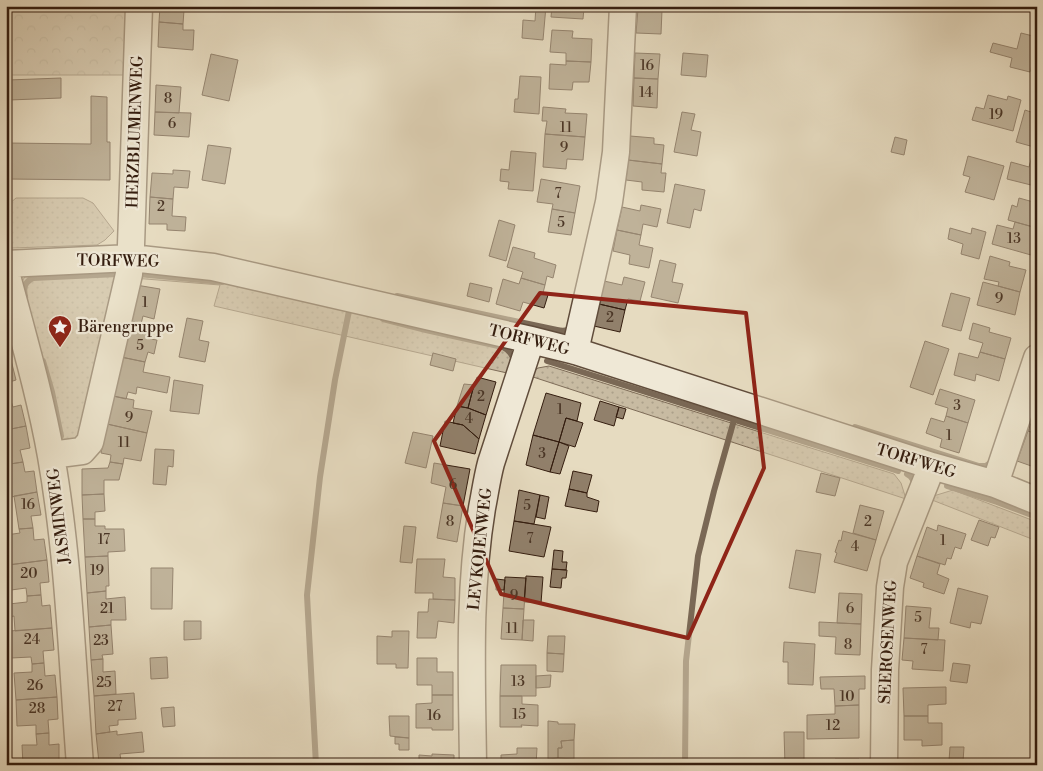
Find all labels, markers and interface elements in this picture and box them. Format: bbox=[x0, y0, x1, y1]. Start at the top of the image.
street label: HERZBLUMENWEG bbox=[122, 55, 148, 209]
house number: 16 bbox=[640, 57, 655, 75]
house number: 14 bbox=[639, 84, 653, 102]
house number: 8 bbox=[164, 90, 172, 108]
house number: 19 bbox=[989, 106, 1003, 124]
house number: 6 bbox=[168, 115, 177, 133]
house number: 11 bbox=[560, 119, 572, 137]
house number: 9 bbox=[560, 139, 568, 157]
house number: 7 bbox=[554, 185, 562, 203]
house number: 2 bbox=[157, 198, 165, 216]
house number: 5 bbox=[557, 214, 565, 232]
house number: 13 bbox=[1007, 230, 1021, 248]
street label: TORFWEG bbox=[76, 250, 160, 272]
house number: 9 bbox=[995, 290, 1003, 308]
house number: 1 bbox=[142, 294, 148, 312]
house number: 2 bbox=[606, 309, 614, 327]
place icon: Bärengruppe bbox=[47, 314, 73, 348]
place label: Bärengruppe bbox=[77, 317, 173, 337]
street label: TORFWEG bbox=[486, 320, 572, 360]
house number: 5 bbox=[136, 337, 144, 355]
house number: 2 bbox=[477, 388, 485, 406]
house number: 3 bbox=[953, 397, 961, 415]
house number: 1 bbox=[557, 401, 563, 419]
house number: 9 bbox=[125, 409, 133, 427]
house number: 4 bbox=[465, 410, 473, 428]
house number: 1 bbox=[946, 427, 952, 445]
house number: 11 bbox=[118, 434, 130, 452]
street label: TORFWEG bbox=[874, 439, 959, 483]
house number: 3 bbox=[538, 445, 546, 463]
street label: JASMINWEG bbox=[43, 467, 75, 566]
house number: 6 bbox=[449, 476, 458, 494]
street label: LEVKOJENWEG bbox=[464, 487, 496, 611]
house number: 16 bbox=[21, 496, 36, 514]
house number: 5 bbox=[523, 497, 531, 515]
house number: 8 bbox=[446, 513, 454, 531]
house number: 2 bbox=[864, 513, 872, 531]
house number: 7 bbox=[526, 530, 534, 548]
house number: 17 bbox=[98, 531, 110, 549]
house number: 1 bbox=[940, 532, 946, 550]
house number: 4 bbox=[851, 538, 859, 556]
house number: 19 bbox=[90, 562, 104, 580]
house number: 20 bbox=[20, 565, 38, 583]
street label: SEEROSENWEG bbox=[875, 579, 901, 705]
house number: 9 bbox=[510, 587, 518, 605]
house number: 21 bbox=[100, 600, 114, 618]
house number: 6 bbox=[846, 600, 855, 618]
house number: 5 bbox=[914, 609, 922, 627]
house number: 11 bbox=[506, 620, 518, 638]
house number: 24 bbox=[24, 631, 40, 649]
house number: 23 bbox=[93, 632, 109, 650]
house number: 8 bbox=[844, 636, 852, 654]
house number: 7 bbox=[920, 641, 928, 659]
house number: 13 bbox=[511, 673, 525, 691]
house number: 25 bbox=[96, 674, 112, 692]
house number: 26 bbox=[27, 677, 44, 695]
house number: 10 bbox=[840, 688, 854, 706]
house number: 27 bbox=[108, 698, 122, 716]
house number: 28 bbox=[29, 700, 45, 718]
house number: 15 bbox=[512, 706, 526, 724]
house number: 16 bbox=[427, 707, 442, 725]
house number: 12 bbox=[826, 717, 840, 735]

